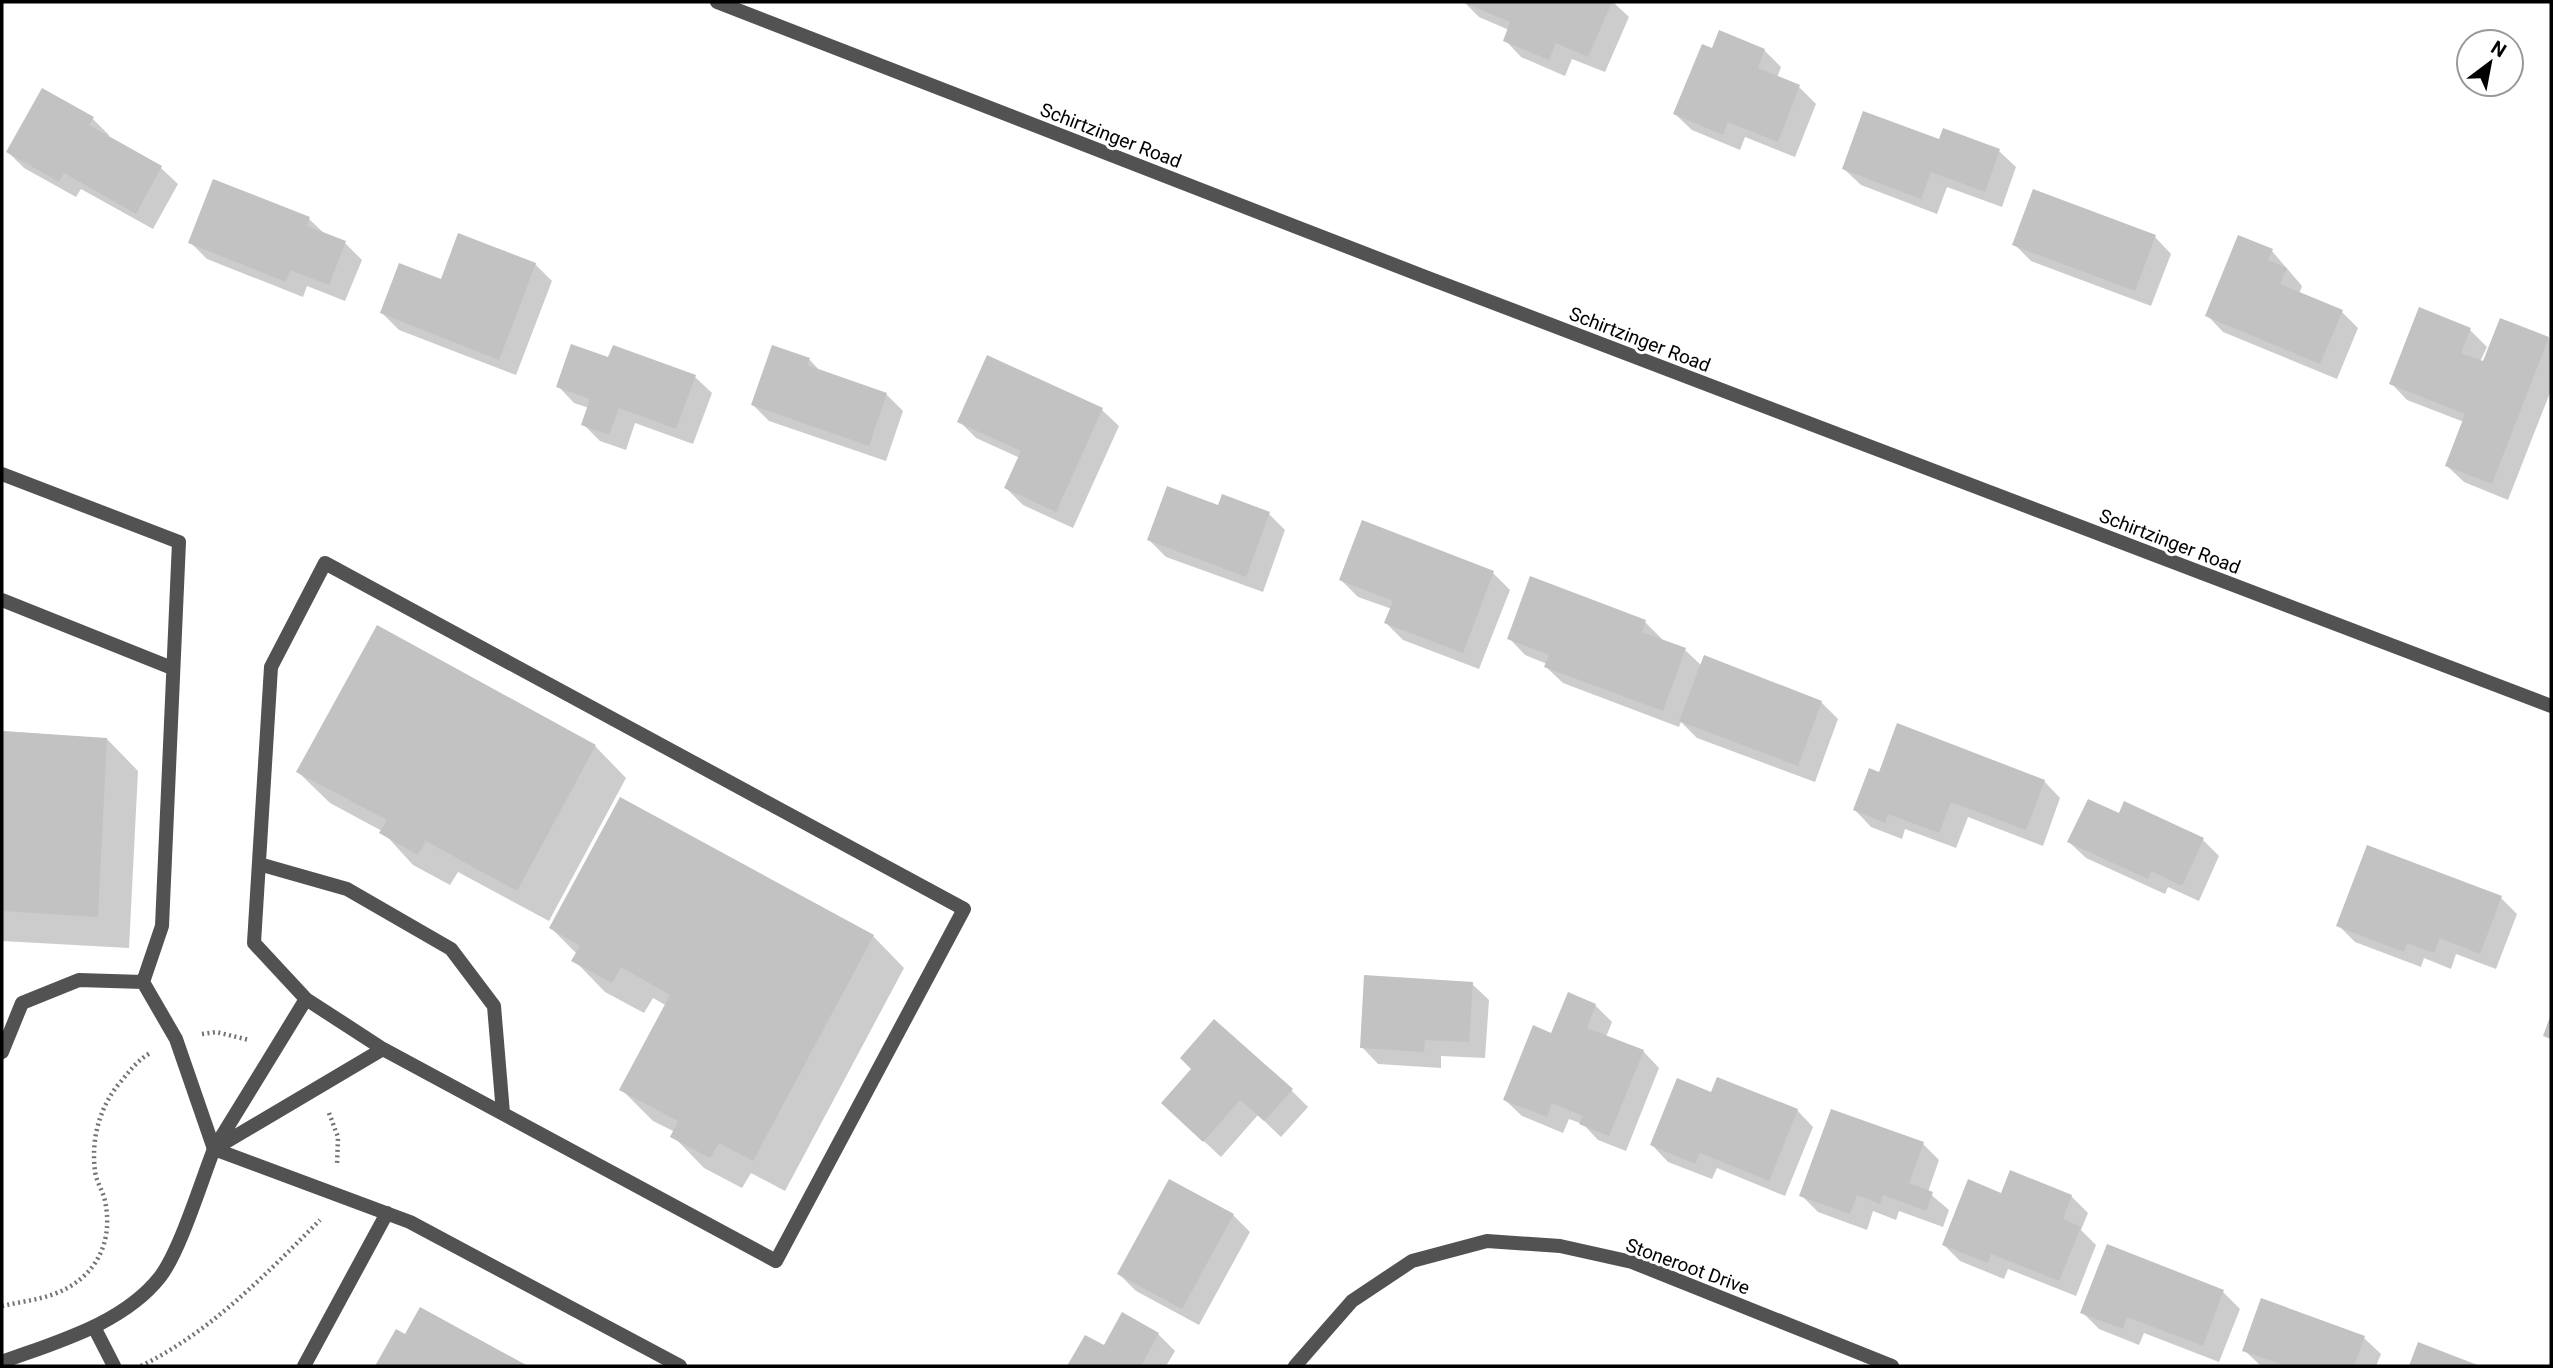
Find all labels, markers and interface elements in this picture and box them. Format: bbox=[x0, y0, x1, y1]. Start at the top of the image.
north arrow bbox=[2455, 28, 2525, 98]
text: N bbox=[2487, 36, 2511, 62]
street label: Schirtzinger Road bbox=[1037, 98, 1185, 173]
street label: Schirtzinger Road bbox=[1566, 302, 1714, 377]
street label: Schirtzinger Road bbox=[2096, 504, 2244, 579]
street label: Stoneroot Drive bbox=[1623, 1233, 1753, 1300]

